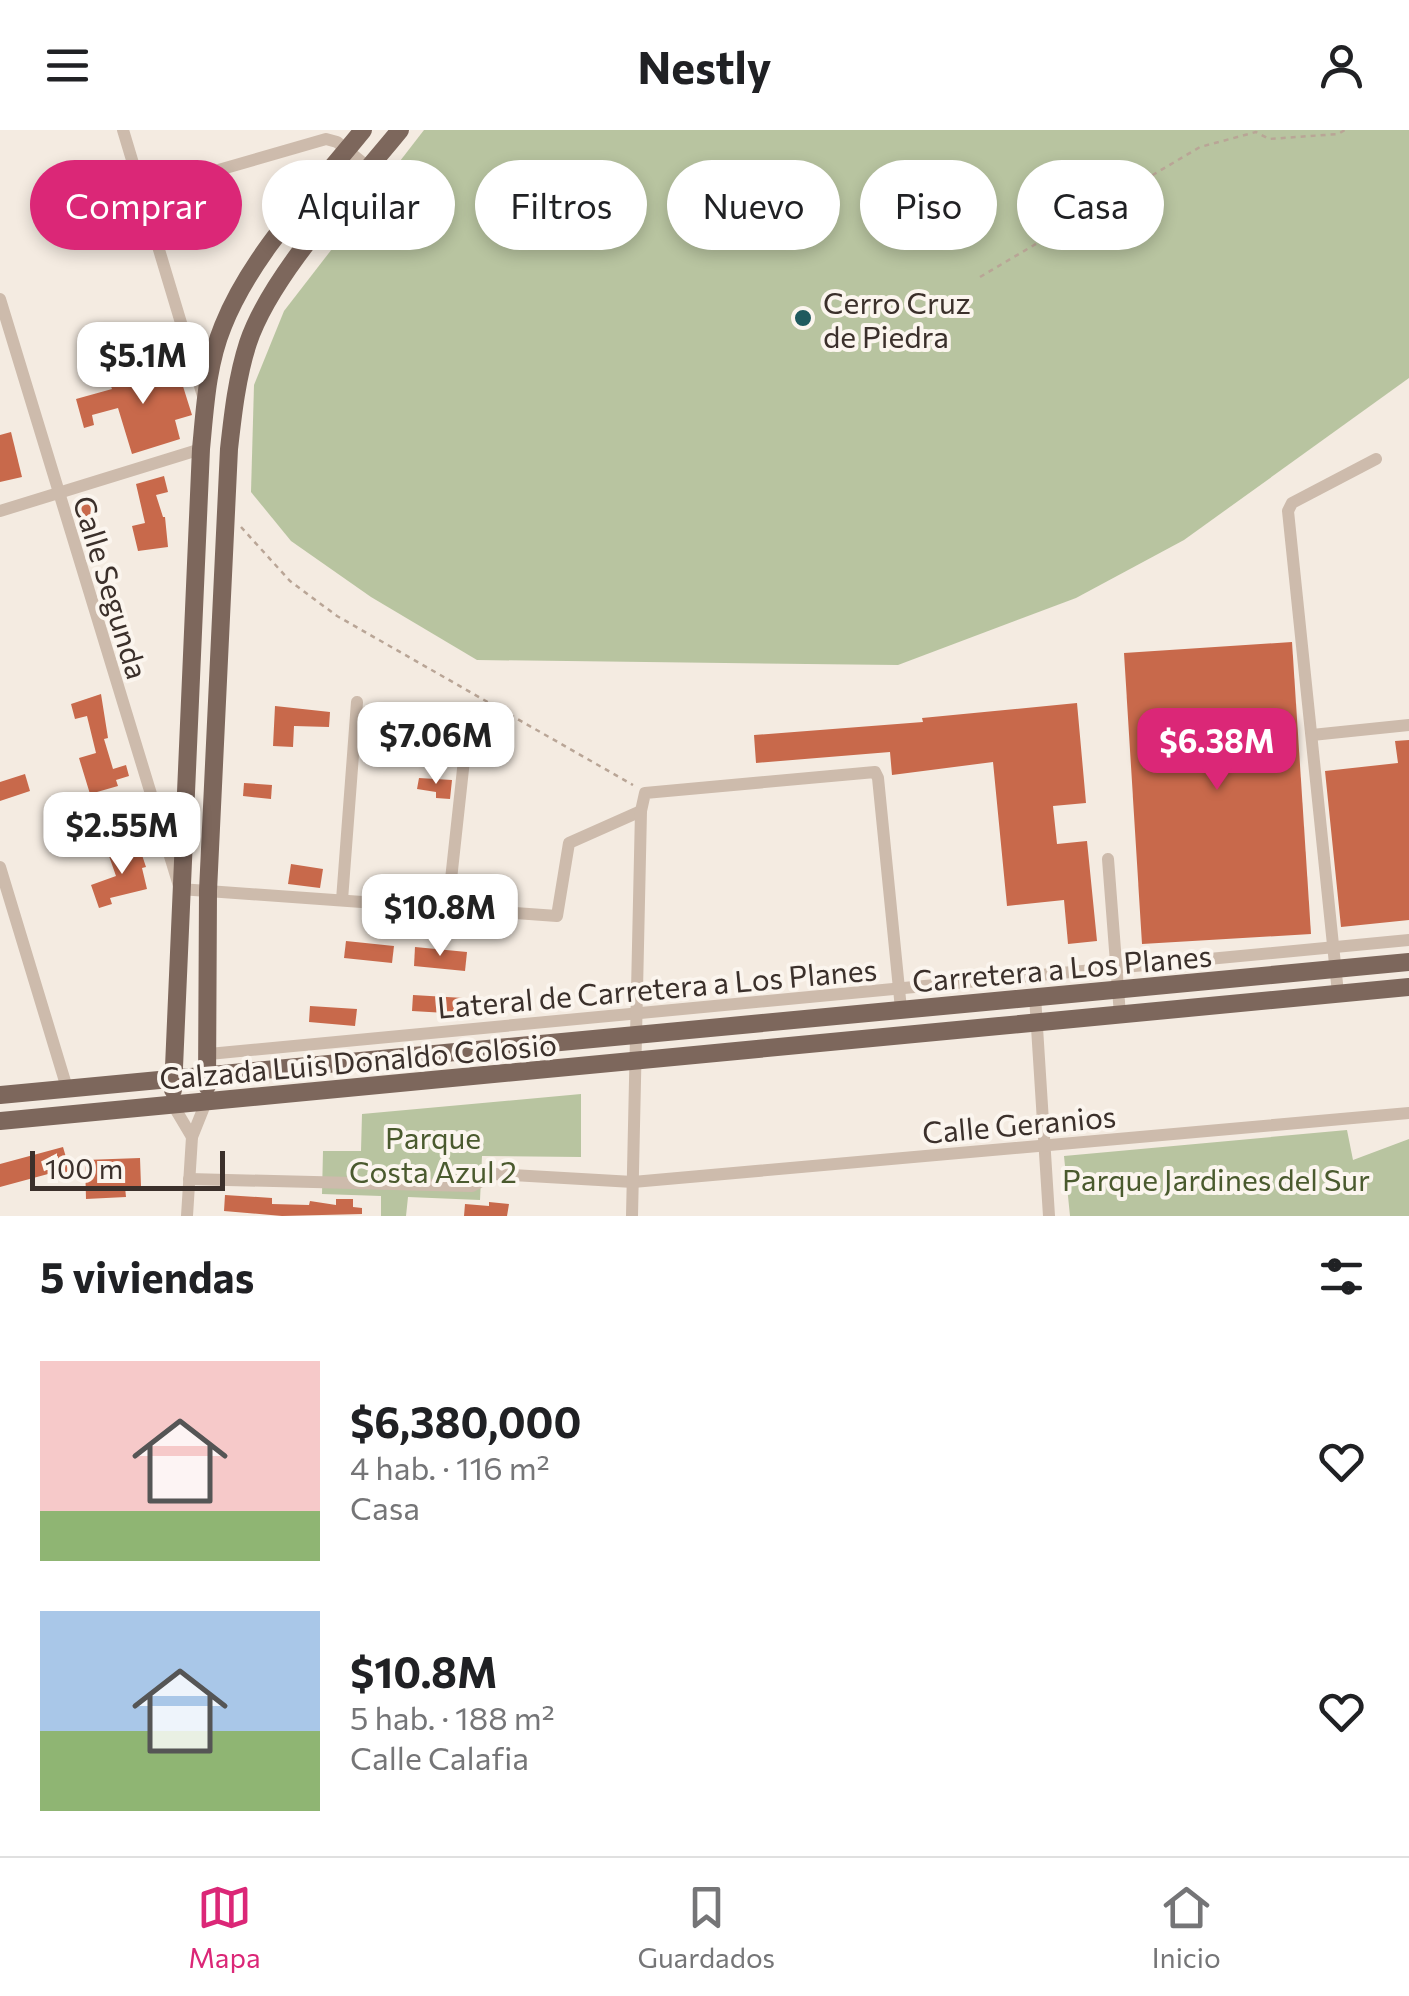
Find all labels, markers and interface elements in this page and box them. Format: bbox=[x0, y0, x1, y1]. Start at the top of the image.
icon: menu bbox=[40, 38, 95, 93]
text: Nestly bbox=[637, 38, 772, 93]
icon: person bbox=[1314, 38, 1369, 93]
chip: Comprar bbox=[30, 160, 242, 250]
chip: Alquilar bbox=[262, 160, 455, 250]
chip: Filtros bbox=[475, 160, 647, 250]
chip: Nuevo bbox=[667, 160, 840, 250]
chip: Piso bbox=[860, 160, 997, 250]
chip: Casa bbox=[1017, 160, 1164, 250]
place label: Cerro Cruz de Piedra bbox=[823, 283, 971, 354]
marker: Cerro Cruz de Piedra bbox=[792, 307, 814, 329]
pin: $5.1M bbox=[73, 322, 213, 407]
text: $5.1M bbox=[99, 334, 187, 374]
street label: Calle Segunda bbox=[67, 491, 157, 683]
pin: $7.06M bbox=[355, 702, 517, 787]
pin: $6.38M bbox=[1136, 708, 1298, 793]
text: $7.06M bbox=[379, 714, 493, 754]
text: $6.38M bbox=[1159, 720, 1275, 760]
pin: $2.55M bbox=[41, 792, 203, 877]
text: $2.55M bbox=[65, 804, 179, 844]
pin: $10.8M bbox=[359, 874, 521, 959]
text: $10.8M bbox=[384, 886, 496, 926]
street label: Carretera a Los Planes bbox=[911, 935, 1213, 999]
street label: Lateral de Carretera a Los Planes bbox=[436, 949, 878, 1025]
street label: Calzada Luis Donaldo Colosio bbox=[158, 1024, 558, 1096]
street label: Calle Geranios bbox=[921, 1096, 1117, 1150]
park label: Parque Costa Azul 2 bbox=[349, 1118, 517, 1189]
scale bar bbox=[30, 1146, 225, 1190]
text: 100 m bbox=[45, 1151, 123, 1185]
park label: Parque Jardines del Sur bbox=[1062, 1160, 1370, 1197]
icon: filters bbox=[1314, 1249, 1369, 1304]
text: 5 viviendas bbox=[40, 1250, 254, 1302]
text: $6,380,000 bbox=[350, 1395, 581, 1447]
icon: home bbox=[120, 1401, 240, 1521]
icon: heart bbox=[1314, 1434, 1369, 1489]
text: 4 hab. · 116 m² bbox=[350, 1447, 550, 1487]
text: Casa bbox=[350, 1487, 420, 1527]
text: $10.8M bbox=[350, 1645, 497, 1697]
icon: home bbox=[120, 1651, 240, 1771]
icon: heart bbox=[1314, 1684, 1369, 1739]
text: 5 hab. · 188 m² bbox=[350, 1697, 555, 1737]
text: Calle Calafia bbox=[350, 1737, 529, 1777]
tab: Mapa bbox=[188, 1880, 261, 1974]
tab: Guardados bbox=[637, 1880, 775, 1974]
tab: Inicio bbox=[1152, 1880, 1221, 1974]

